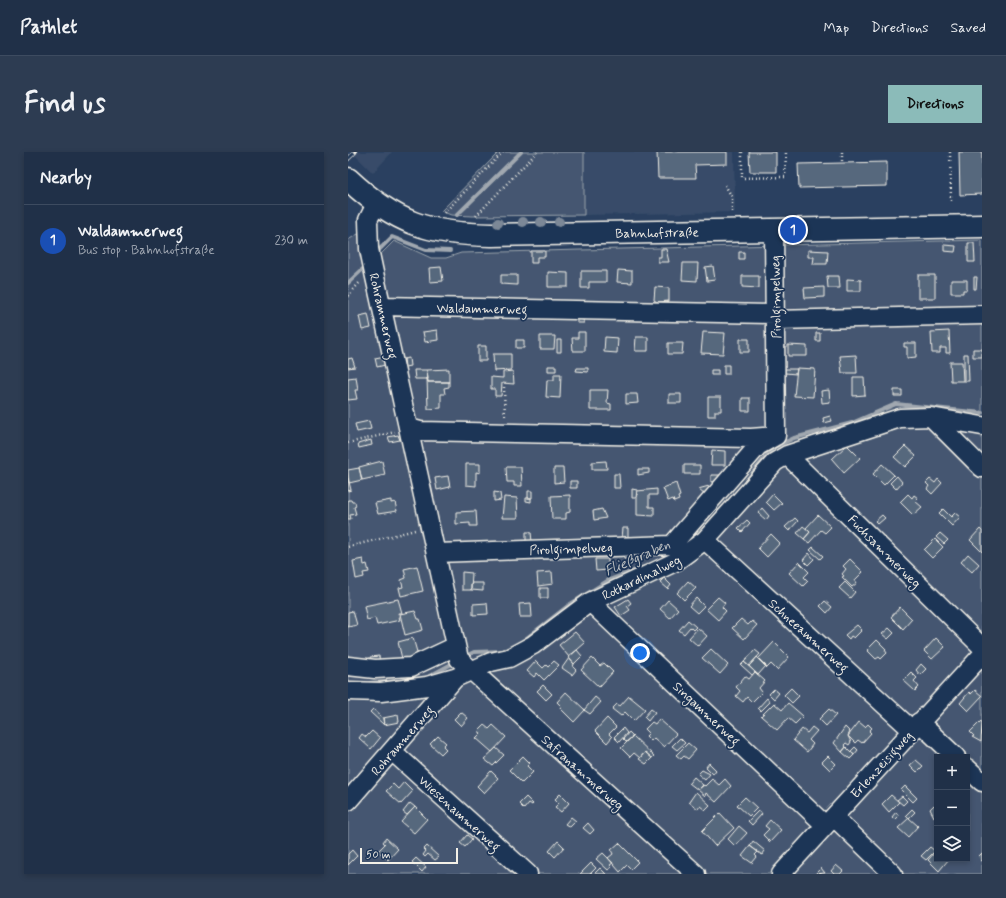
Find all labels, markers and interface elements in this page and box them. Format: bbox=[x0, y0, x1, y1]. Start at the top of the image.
text: Pathlet bbox=[20, 15, 77, 40]
text: Map bbox=[823, 19, 849, 37]
text: Directions bbox=[871, 19, 929, 37]
text: Saved bbox=[951, 19, 986, 37]
button: Directions bbox=[888, 85, 982, 123]
text: Find us bbox=[24, 86, 105, 123]
text: Nearby bbox=[40, 167, 92, 189]
pin: 1 bbox=[780, 215, 806, 245]
text: Waldammerweg bbox=[78, 222, 183, 242]
street label: Bahnhofstraße bbox=[615, 224, 699, 243]
text: 1 bbox=[50, 232, 56, 249]
text: 230 m bbox=[274, 232, 308, 249]
text: Bus stop · Bahnhofstraße bbox=[78, 242, 215, 259]
street label: Pirolgimpelweg bbox=[767, 255, 788, 339]
street label: Rohrammerweg bbox=[362, 272, 401, 361]
street label: Waldammerweg bbox=[436, 300, 528, 321]
street label: Fuchsammerweg bbox=[843, 512, 924, 593]
water label: Fließgraben bbox=[602, 535, 673, 581]
street label: Pirolgimpelweg bbox=[529, 540, 613, 561]
street label: Rotkardinalweg bbox=[599, 552, 685, 606]
street label: Schneeammerweg bbox=[763, 596, 852, 678]
your location bbox=[630, 643, 650, 663]
street label: Singammerweg bbox=[667, 678, 743, 751]
street label: Rohrammerweg bbox=[368, 702, 440, 781]
street label: Erlenzeisigweg bbox=[847, 728, 918, 804]
street label: Safranammerweg bbox=[537, 732, 627, 816]
map controls bbox=[934, 754, 970, 862]
button: + bbox=[934, 754, 970, 790]
street label: Wiesenammerweg bbox=[413, 773, 504, 857]
button: − bbox=[934, 790, 970, 826]
button: layers bbox=[934, 826, 970, 862]
scale bar bbox=[360, 846, 458, 865]
text: 50 m bbox=[366, 848, 391, 862]

